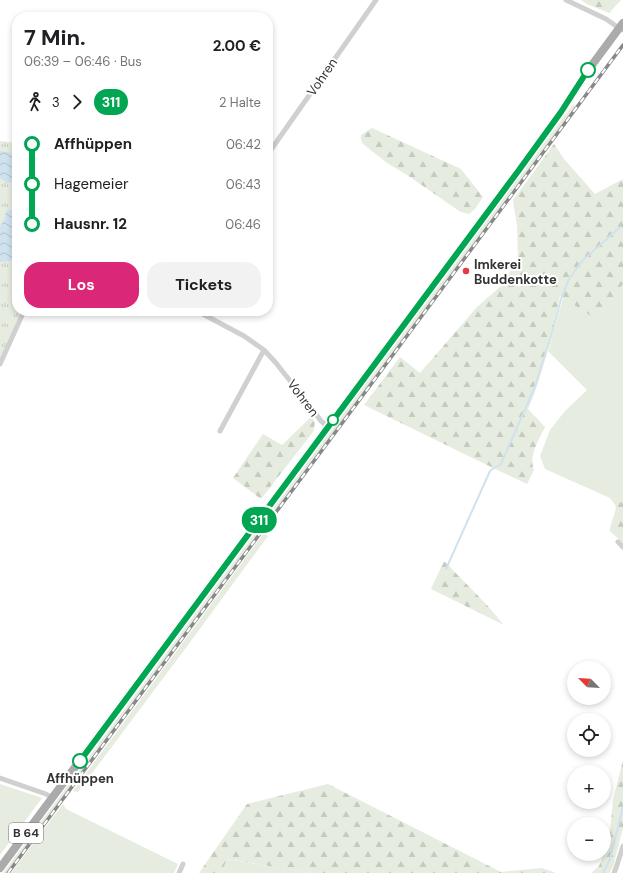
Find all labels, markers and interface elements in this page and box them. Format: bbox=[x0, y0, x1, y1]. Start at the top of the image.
text: 7 Min. bbox=[24, 23, 86, 52]
text: 2.00 € bbox=[213, 36, 261, 56]
text: 06:39 – 06:46 · Bus bbox=[24, 53, 142, 70]
street label: Vohren bbox=[303, 55, 341, 99]
unlabelled marker bbox=[580, 62, 596, 78]
icon: walk bbox=[24, 91, 46, 113]
icon: forward bbox=[66, 91, 88, 113]
text: 311 bbox=[102, 93, 120, 111]
text: 3 bbox=[52, 94, 60, 111]
text: 2 Halte bbox=[219, 94, 261, 111]
text: Affhüppen bbox=[54, 134, 132, 154]
text: 06:42 bbox=[226, 136, 261, 153]
text: Hagemeier bbox=[54, 174, 129, 194]
text: 06:43 bbox=[226, 176, 261, 193]
text: Hausnr. 12 bbox=[54, 214, 127, 234]
text: 06:46 bbox=[225, 216, 261, 233]
place label: Imkerei Buddenkotte bbox=[474, 256, 557, 288]
button: Los bbox=[24, 262, 139, 308]
button: Tickets bbox=[147, 262, 261, 308]
marker: Imkerei Buddenkotte bbox=[461, 266, 471, 276]
street label: Vohren bbox=[283, 376, 323, 420]
unlabelled marker bbox=[327, 414, 339, 426]
line badge: 311 bbox=[236, 507, 282, 533]
text: 311 bbox=[250, 511, 268, 529]
north arrow bbox=[567, 661, 611, 705]
map controls bbox=[567, 661, 611, 861]
button: locate bbox=[567, 713, 611, 757]
marker: Affhüppen bbox=[72, 753, 88, 769]
button: + bbox=[567, 765, 611, 809]
place label: Affhüppen bbox=[46, 770, 114, 787]
button: − bbox=[567, 817, 611, 861]
road number: B 64 bbox=[9, 823, 43, 843]

